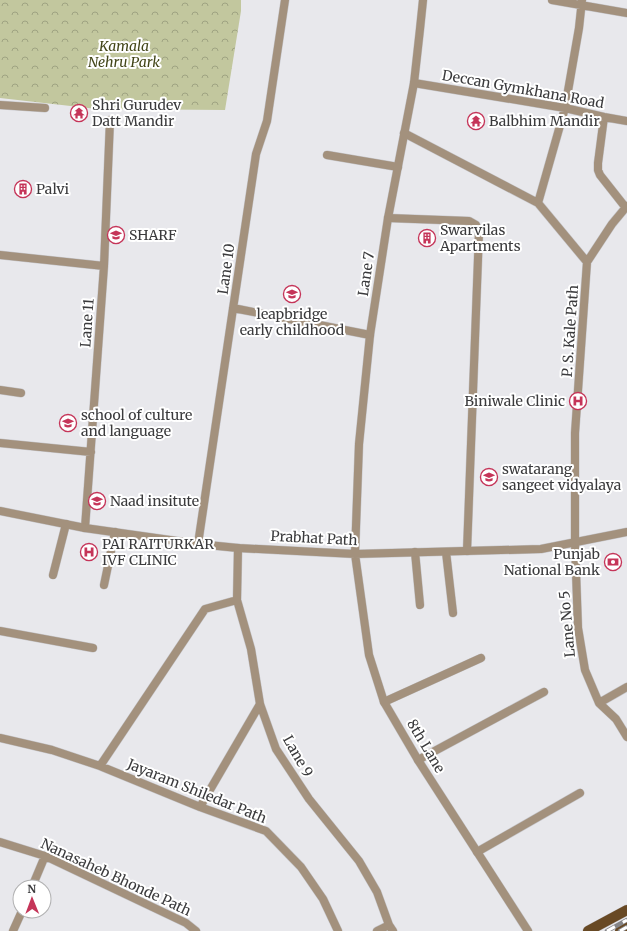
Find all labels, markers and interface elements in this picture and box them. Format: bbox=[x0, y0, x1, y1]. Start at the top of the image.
park label: Kamala Nehru Park bbox=[88, 37, 160, 71]
street label: Deccan Gymkhana Road bbox=[441, 66, 606, 112]
place label: Shri Gurudev Datt Mandir bbox=[92, 96, 182, 130]
temple icon: Shri Gurudev Datt Mandir bbox=[69, 103, 89, 123]
temple icon: Balbhim Mandir bbox=[466, 111, 486, 131]
place label: Balbhim Mandir bbox=[489, 112, 600, 130]
building icon: Palvi bbox=[13, 179, 33, 199]
place label: Palvi bbox=[36, 180, 70, 198]
place label: Swarvilas Apartments bbox=[439, 221, 521, 255]
school or university icon: SHARF bbox=[106, 225, 126, 245]
place label: SHARF bbox=[129, 226, 177, 244]
building icon: Swarvilas Apartments bbox=[417, 228, 437, 248]
street label: Lane 10 bbox=[214, 242, 238, 296]
street label: Lane 7 bbox=[354, 251, 378, 297]
school or university icon: leapbridge early childhood bbox=[282, 284, 302, 304]
street label: P. S. Kale Path bbox=[558, 284, 582, 378]
street label: Lane 11 bbox=[76, 298, 98, 348]
place label: leapbridge early childhood bbox=[240, 305, 345, 339]
hospital icon: Biniwale Clinic bbox=[568, 391, 588, 411]
place label: Biniwale Clinic bbox=[464, 392, 565, 410]
place label: school of culture and language bbox=[81, 406, 192, 440]
school or university icon: school of culture and language bbox=[58, 413, 78, 433]
place label: swatarang sangeet vidyalaya bbox=[502, 460, 622, 494]
school or university icon: swatarang sangeet vidyalaya bbox=[479, 467, 499, 487]
school or university icon: Naad insitute bbox=[87, 491, 107, 511]
place label: Naad insitute bbox=[110, 492, 199, 510]
street label: Prabhat Path bbox=[270, 527, 358, 549]
place label: PAI RAITURKAR IVF CLINIC bbox=[102, 535, 214, 569]
hospital icon: PAI RAITURKAR IVF CLINIC bbox=[79, 542, 99, 562]
place label: Punjab National Bank bbox=[504, 545, 600, 579]
bank icon: Punjab National Bank bbox=[603, 552, 623, 572]
street label: Lane No 5 bbox=[555, 590, 579, 658]
street label: 8th Lane bbox=[403, 716, 449, 776]
street label: Lane 9 bbox=[279, 732, 317, 780]
street label: Jayaram Shiledar Path bbox=[124, 754, 269, 827]
street label: Nanasaheb Bhonde Path bbox=[38, 834, 194, 920]
north arrow bbox=[12, 879, 52, 919]
text: N bbox=[27, 882, 37, 896]

